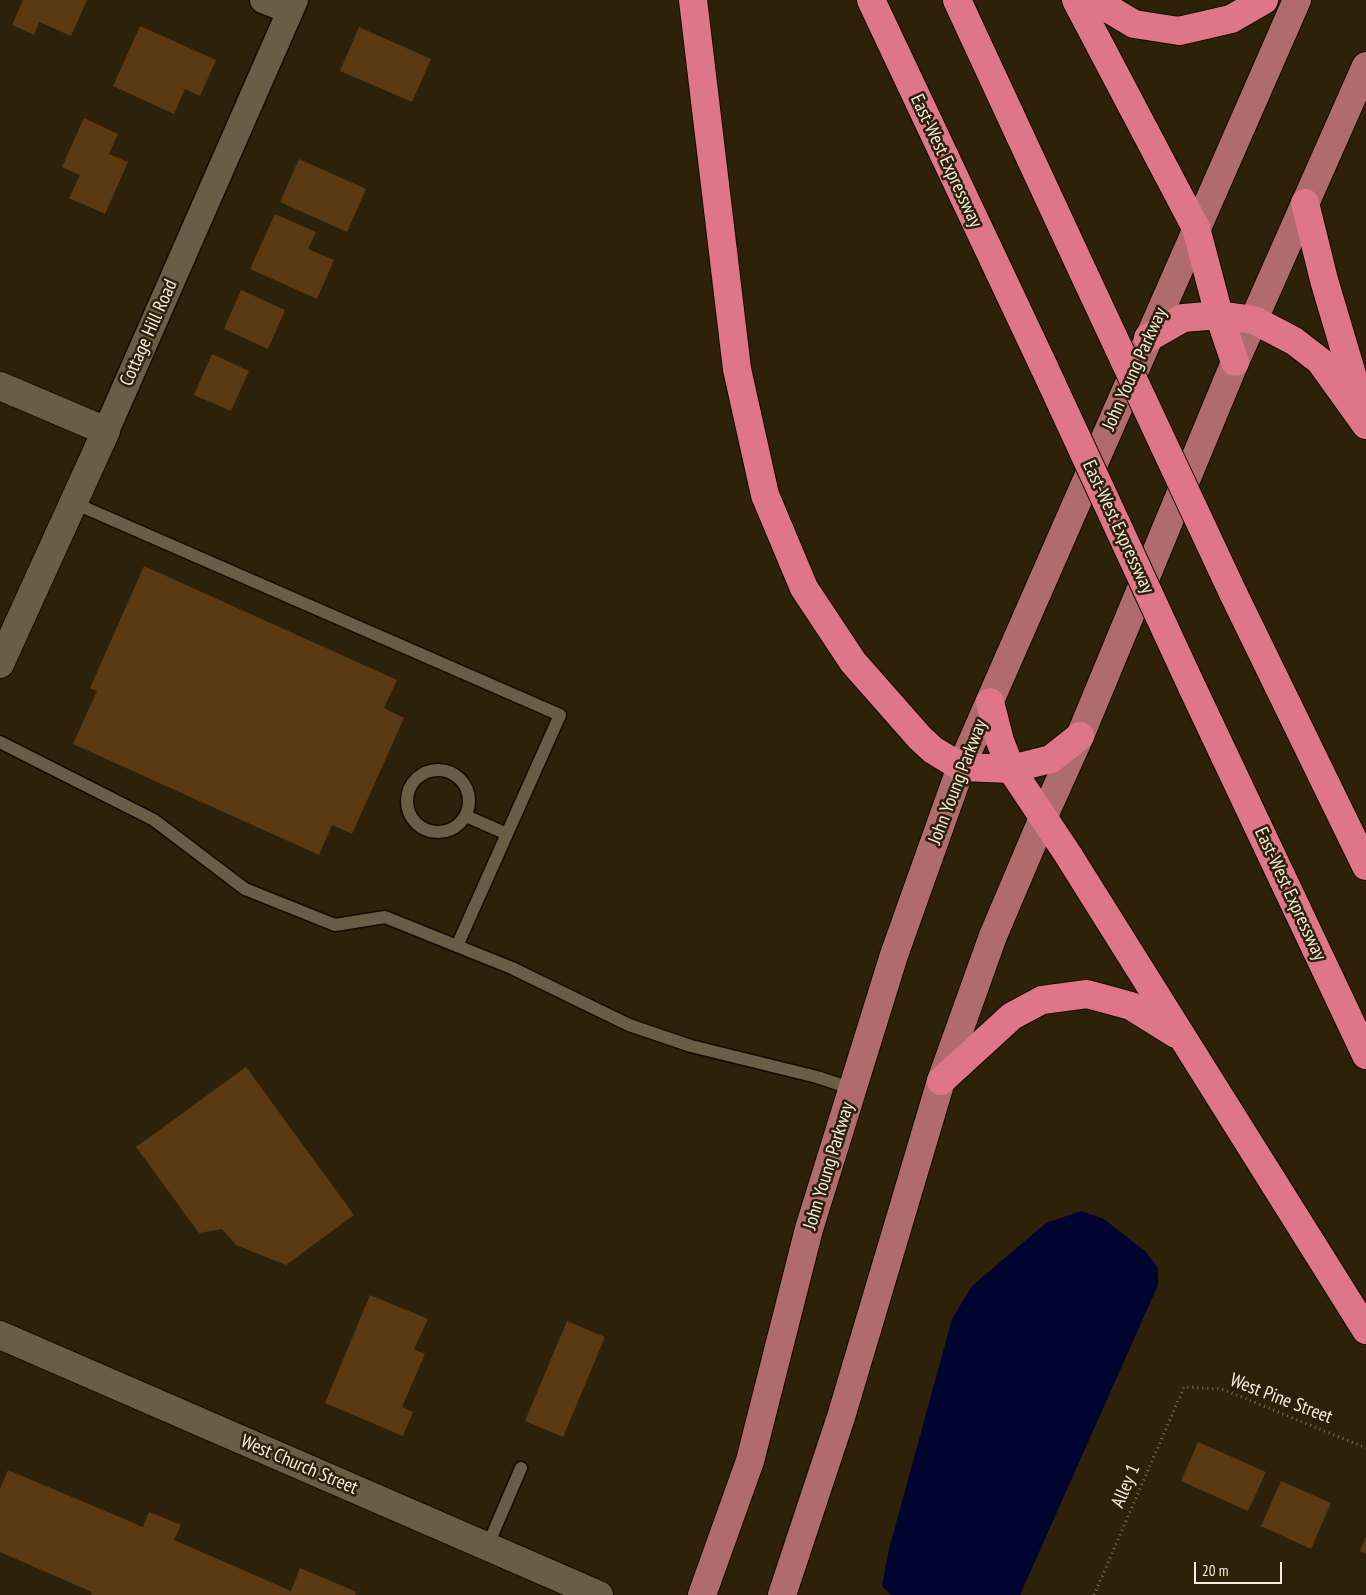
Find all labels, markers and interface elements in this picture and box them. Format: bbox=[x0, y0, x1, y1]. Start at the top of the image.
street label: East-West Expressway bbox=[905, 91, 987, 231]
street label: Cottage Hill Road bbox=[115, 276, 183, 390]
street label: John Young Parkway bbox=[1098, 304, 1172, 434]
street label: East-West Expressway bbox=[1077, 457, 1159, 597]
street label: John Young Parkway bbox=[924, 716, 992, 848]
street label: East-West Expressway bbox=[1249, 824, 1331, 964]
street label: John Young Parkway bbox=[799, 1100, 859, 1232]
street label: West Pine Street bbox=[1227, 1369, 1335, 1429]
street label: West Church Street bbox=[237, 1430, 361, 1500]
street label: Alley 1 bbox=[1107, 1461, 1145, 1511]
scale bar bbox=[1196, 1552, 1284, 1584]
text: 20 m bbox=[1202, 1561, 1228, 1580]

